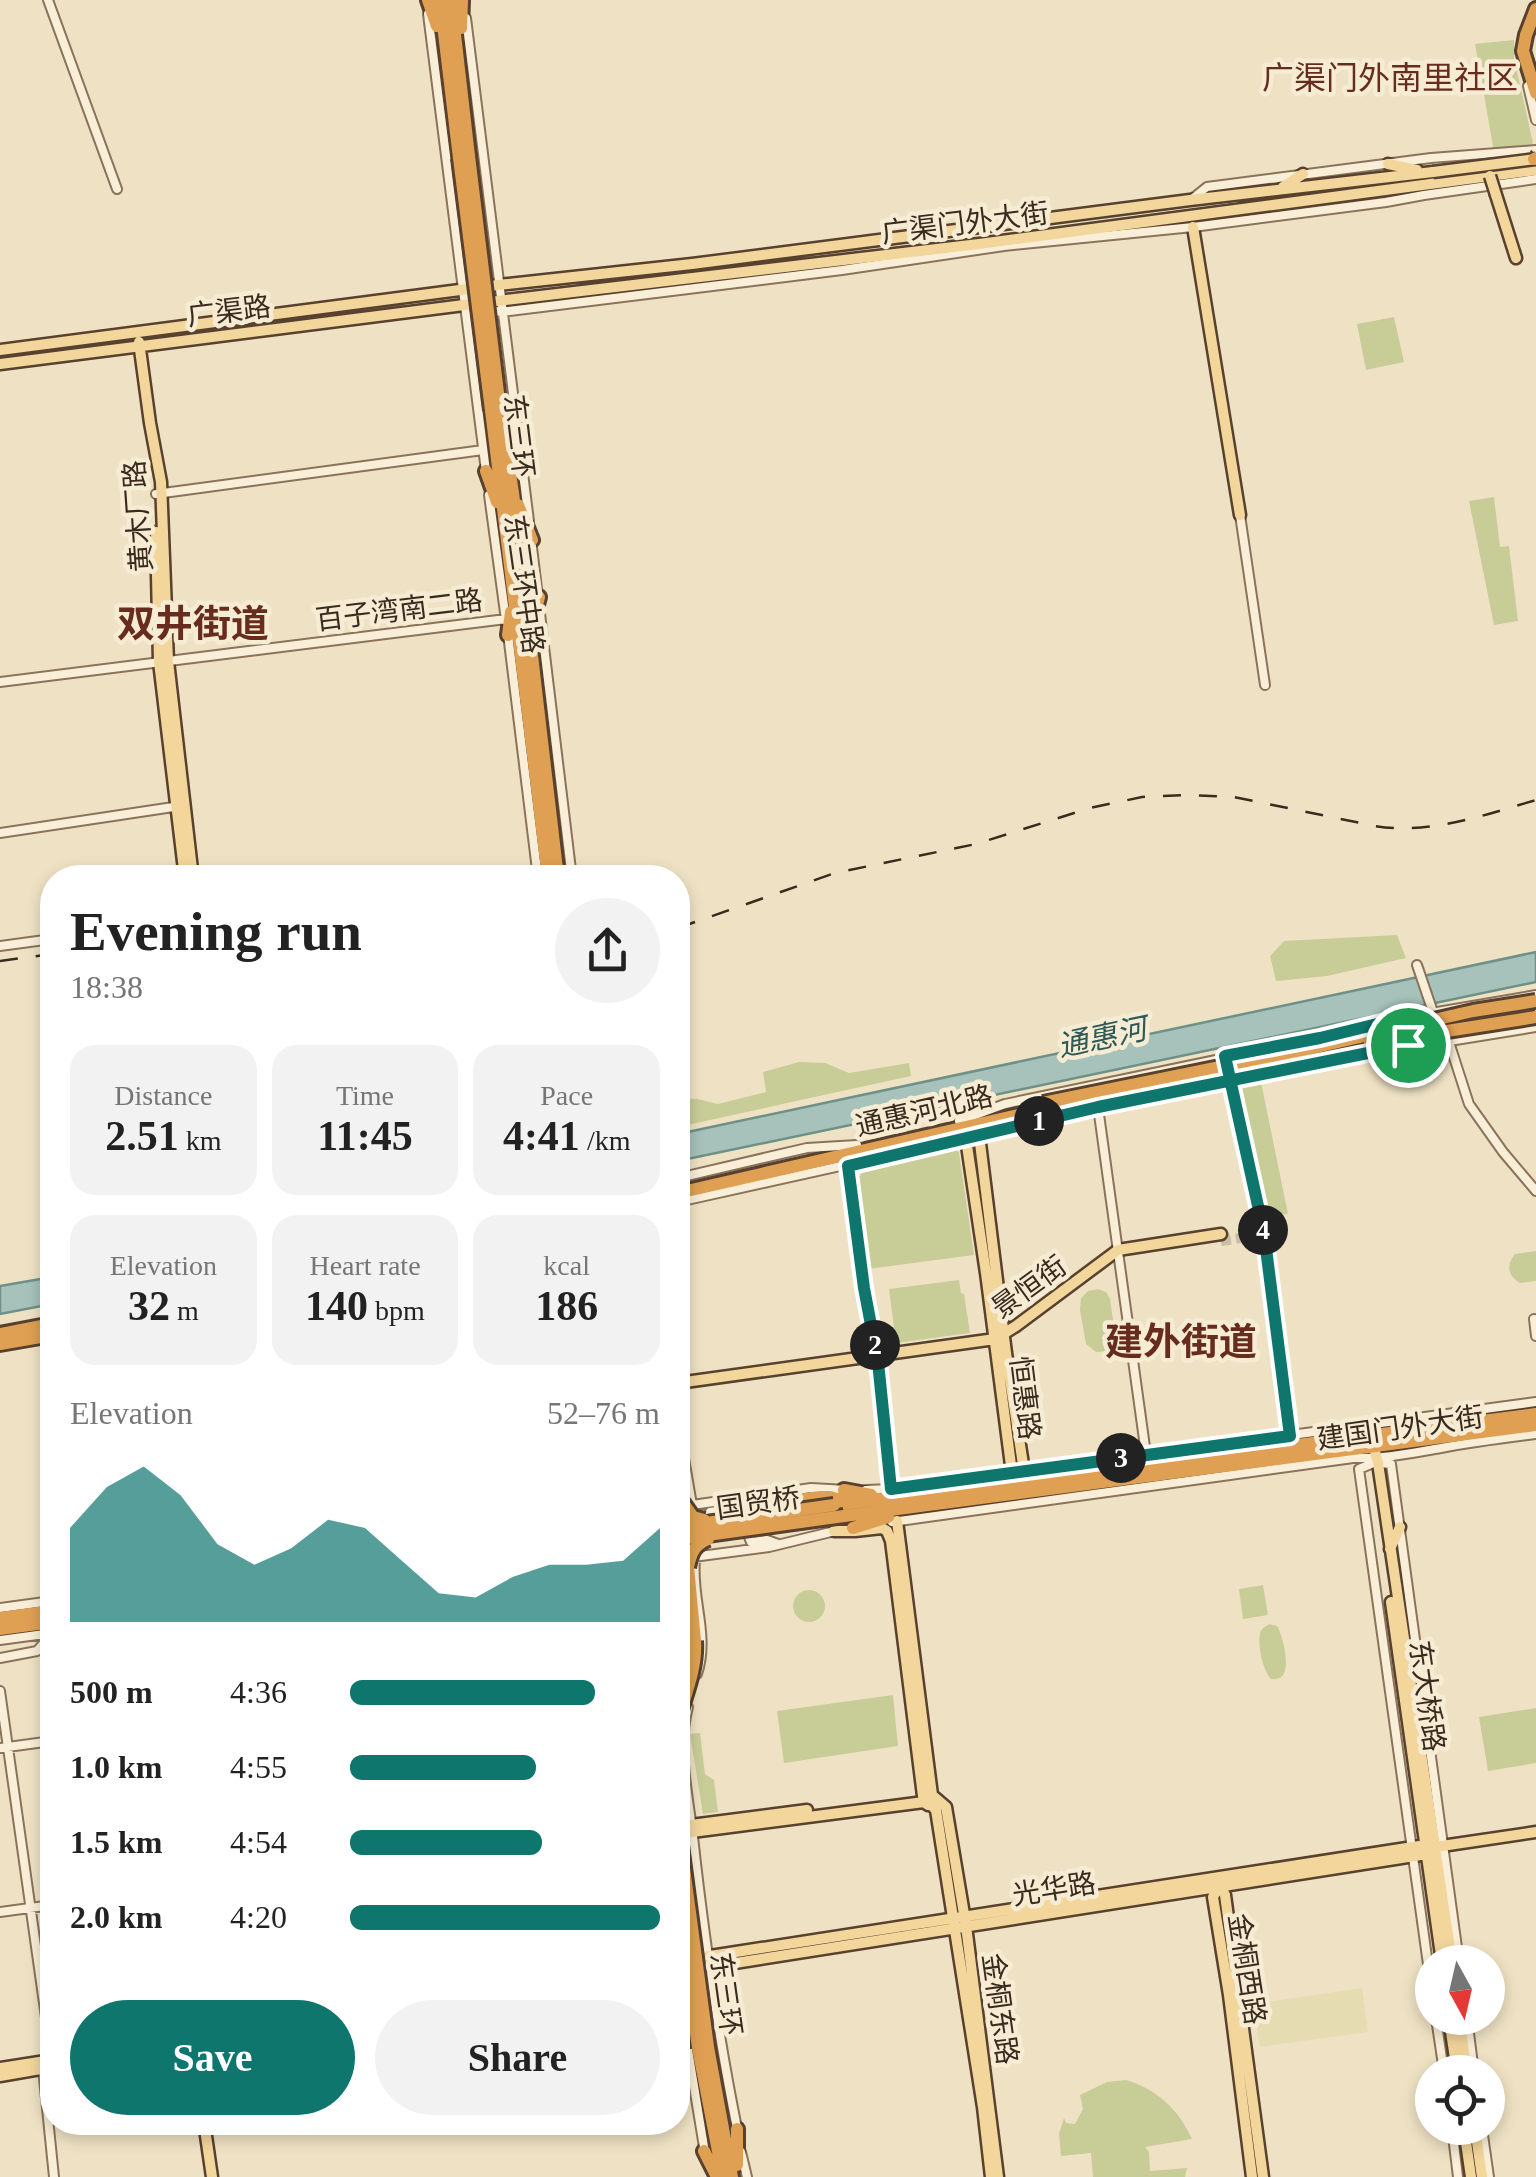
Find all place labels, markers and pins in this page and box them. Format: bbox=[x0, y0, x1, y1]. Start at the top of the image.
pin bbox=[1366, 1003, 1451, 1088]
pin: 1 bbox=[1014, 1096, 1064, 1146]
pin: 4 bbox=[1238, 1205, 1288, 1255]
pin: 2 bbox=[850, 1320, 900, 1370]
pin: 3 bbox=[1096, 1433, 1146, 1483]

